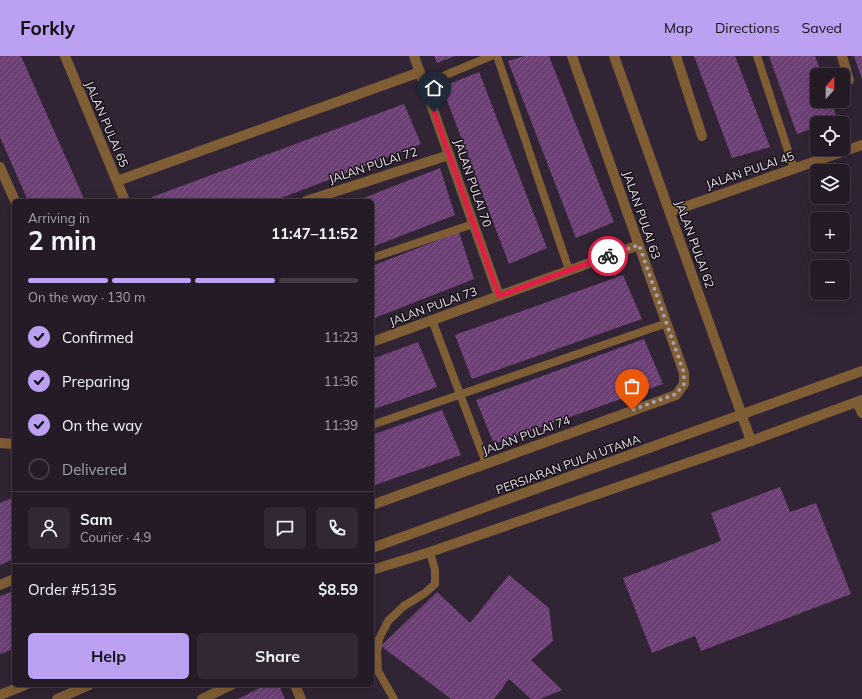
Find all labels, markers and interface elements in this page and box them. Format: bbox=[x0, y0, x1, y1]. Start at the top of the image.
text: Forkly bbox=[20, 16, 75, 40]
text: Map bbox=[664, 19, 693, 37]
text: Directions bbox=[715, 19, 780, 37]
text: Saved bbox=[802, 19, 842, 37]
north arrow bbox=[810, 68, 850, 108]
map controls bbox=[810, 68, 850, 300]
pin bbox=[417, 71, 451, 112]
icon: home bbox=[423, 77, 445, 99]
street label: JALAN PULAI 65 bbox=[82, 79, 132, 169]
button: locate bbox=[810, 116, 850, 156]
street label: JALAN PULAI 70 bbox=[451, 137, 495, 229]
street label: JALAN PULAI 72 bbox=[327, 144, 419, 186]
street label: JALAN PULAI 45 bbox=[704, 148, 796, 192]
button: layers bbox=[810, 164, 850, 204]
street label: JALAN PULAI 63 bbox=[620, 169, 664, 261]
street label: JALAN PULAI 62 bbox=[672, 198, 718, 290]
text: Arriving in bbox=[28, 210, 90, 226]
button: + bbox=[810, 212, 850, 252]
text: 2 min bbox=[28, 224, 97, 257]
text: 11:47–11:52 bbox=[271, 224, 358, 243]
courier bbox=[588, 236, 628, 276]
icon: bike bbox=[597, 245, 619, 267]
button: − bbox=[810, 260, 850, 300]
street label: JALAN PULAI 73 bbox=[387, 283, 479, 329]
text: On the way · 130 m bbox=[28, 289, 145, 305]
icon: check bbox=[28, 326, 50, 348]
text: Confirmed bbox=[62, 328, 133, 347]
text: 11:23 bbox=[324, 329, 358, 345]
pin bbox=[615, 369, 649, 410]
icon: check bbox=[28, 370, 50, 392]
text: Preparing bbox=[62, 372, 130, 391]
text: 11:36 bbox=[324, 373, 358, 389]
icon: bag bbox=[621, 375, 643, 397]
street label: JALAN PULAI 74 bbox=[480, 412, 572, 458]
icon: check bbox=[28, 414, 50, 436]
text: On the way bbox=[62, 416, 142, 435]
text: 11:39 bbox=[324, 417, 358, 433]
street label: PERSIARAN PULAI UTAMA bbox=[494, 431, 642, 497]
text: Delivered bbox=[62, 460, 127, 479]
button: person bbox=[28, 507, 70, 549]
button: chat bbox=[264, 507, 306, 549]
button: phone bbox=[316, 507, 358, 549]
text: Sam bbox=[80, 510, 112, 529]
text: Courier · 4.9 bbox=[80, 529, 151, 545]
text: Order #5135 bbox=[28, 580, 116, 599]
text: $8.59 bbox=[318, 580, 358, 599]
button: Help bbox=[28, 633, 189, 679]
button: Share bbox=[197, 633, 358, 679]

